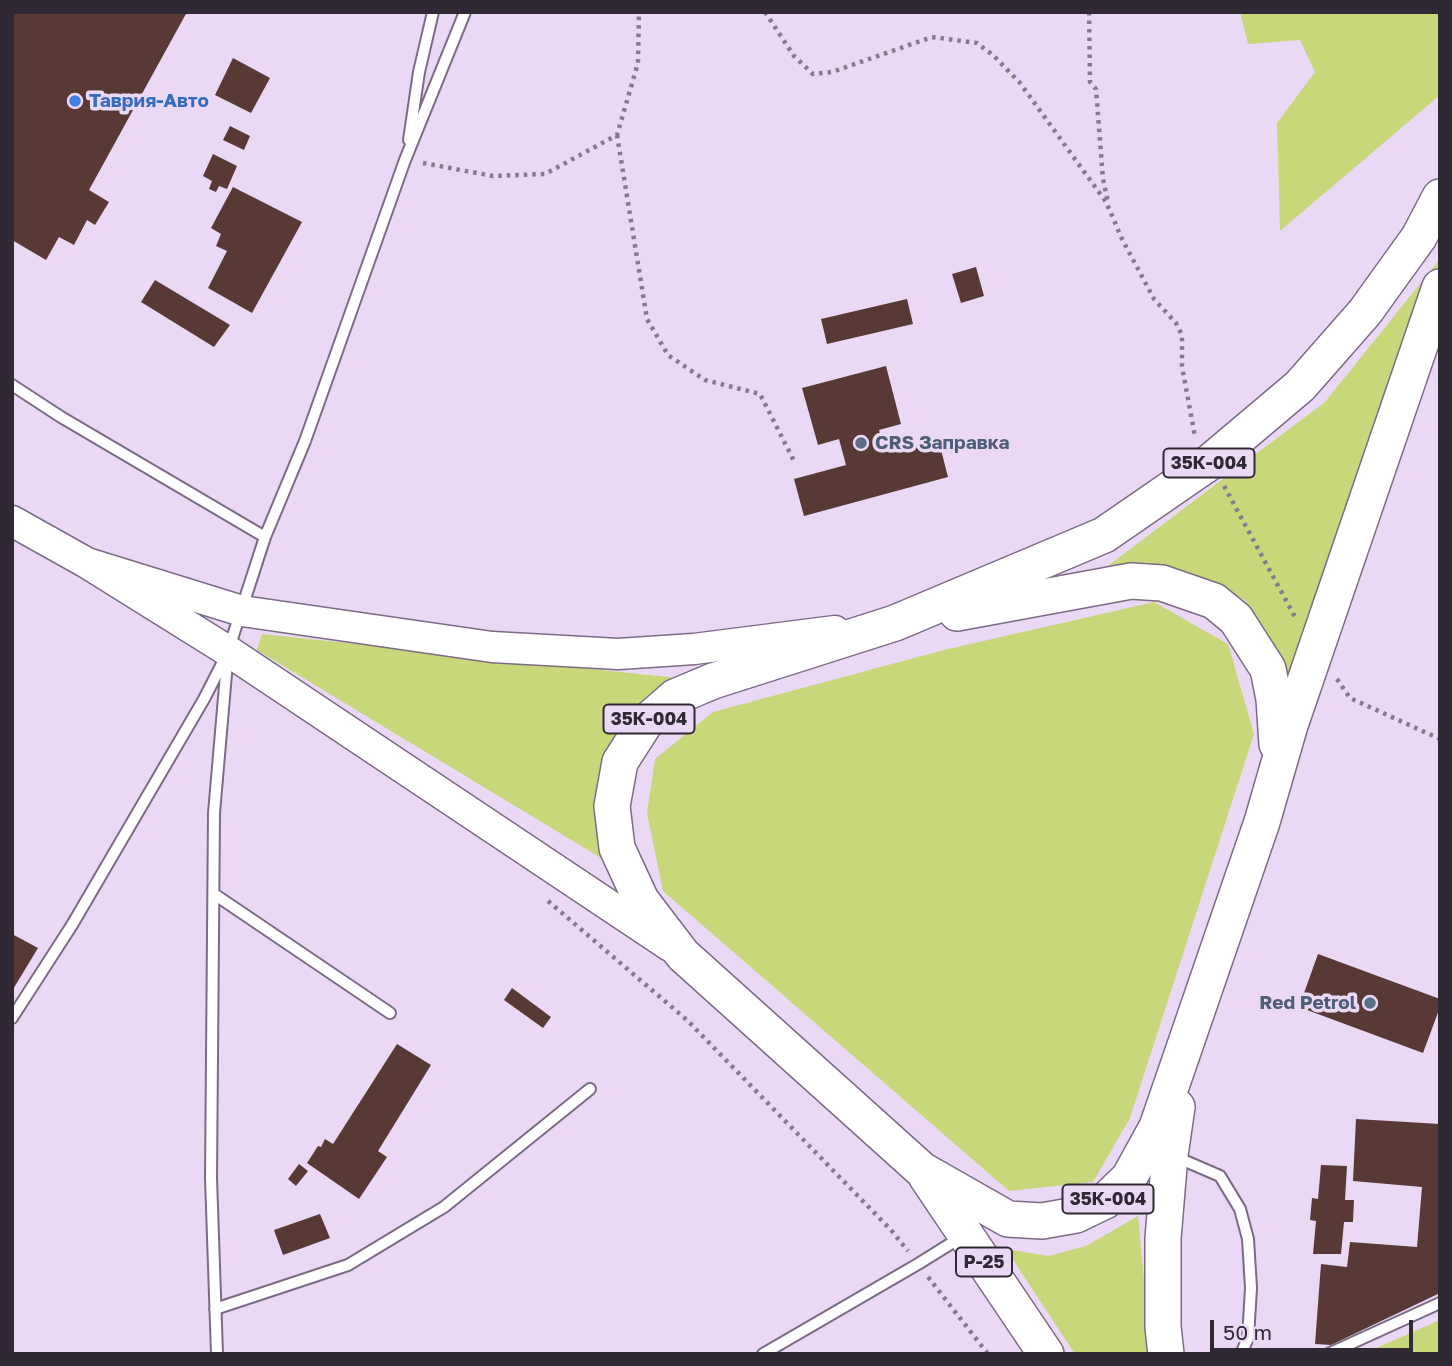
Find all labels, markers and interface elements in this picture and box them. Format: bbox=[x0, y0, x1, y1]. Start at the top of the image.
place label: Таврия-Авто bbox=[89, 90, 209, 112]
marker: Таврия-Авто bbox=[67, 93, 83, 109]
place label: CRS Заправка bbox=[875, 432, 1010, 454]
marker: CRS Заправка bbox=[853, 435, 869, 451]
road number: 35К-004 bbox=[1164, 448, 1254, 477]
road number: 35К-004 bbox=[604, 704, 694, 734]
place label: Red Petrol bbox=[1259, 992, 1356, 1014]
marker: Red Petrol bbox=[1362, 995, 1378, 1011]
road number: 35К-004 bbox=[1062, 1184, 1154, 1214]
road number: Р-25 bbox=[956, 1247, 1012, 1276]
scale bar bbox=[1214, 1306, 1417, 1350]
text: 50 m bbox=[1223, 1319, 1272, 1345]

